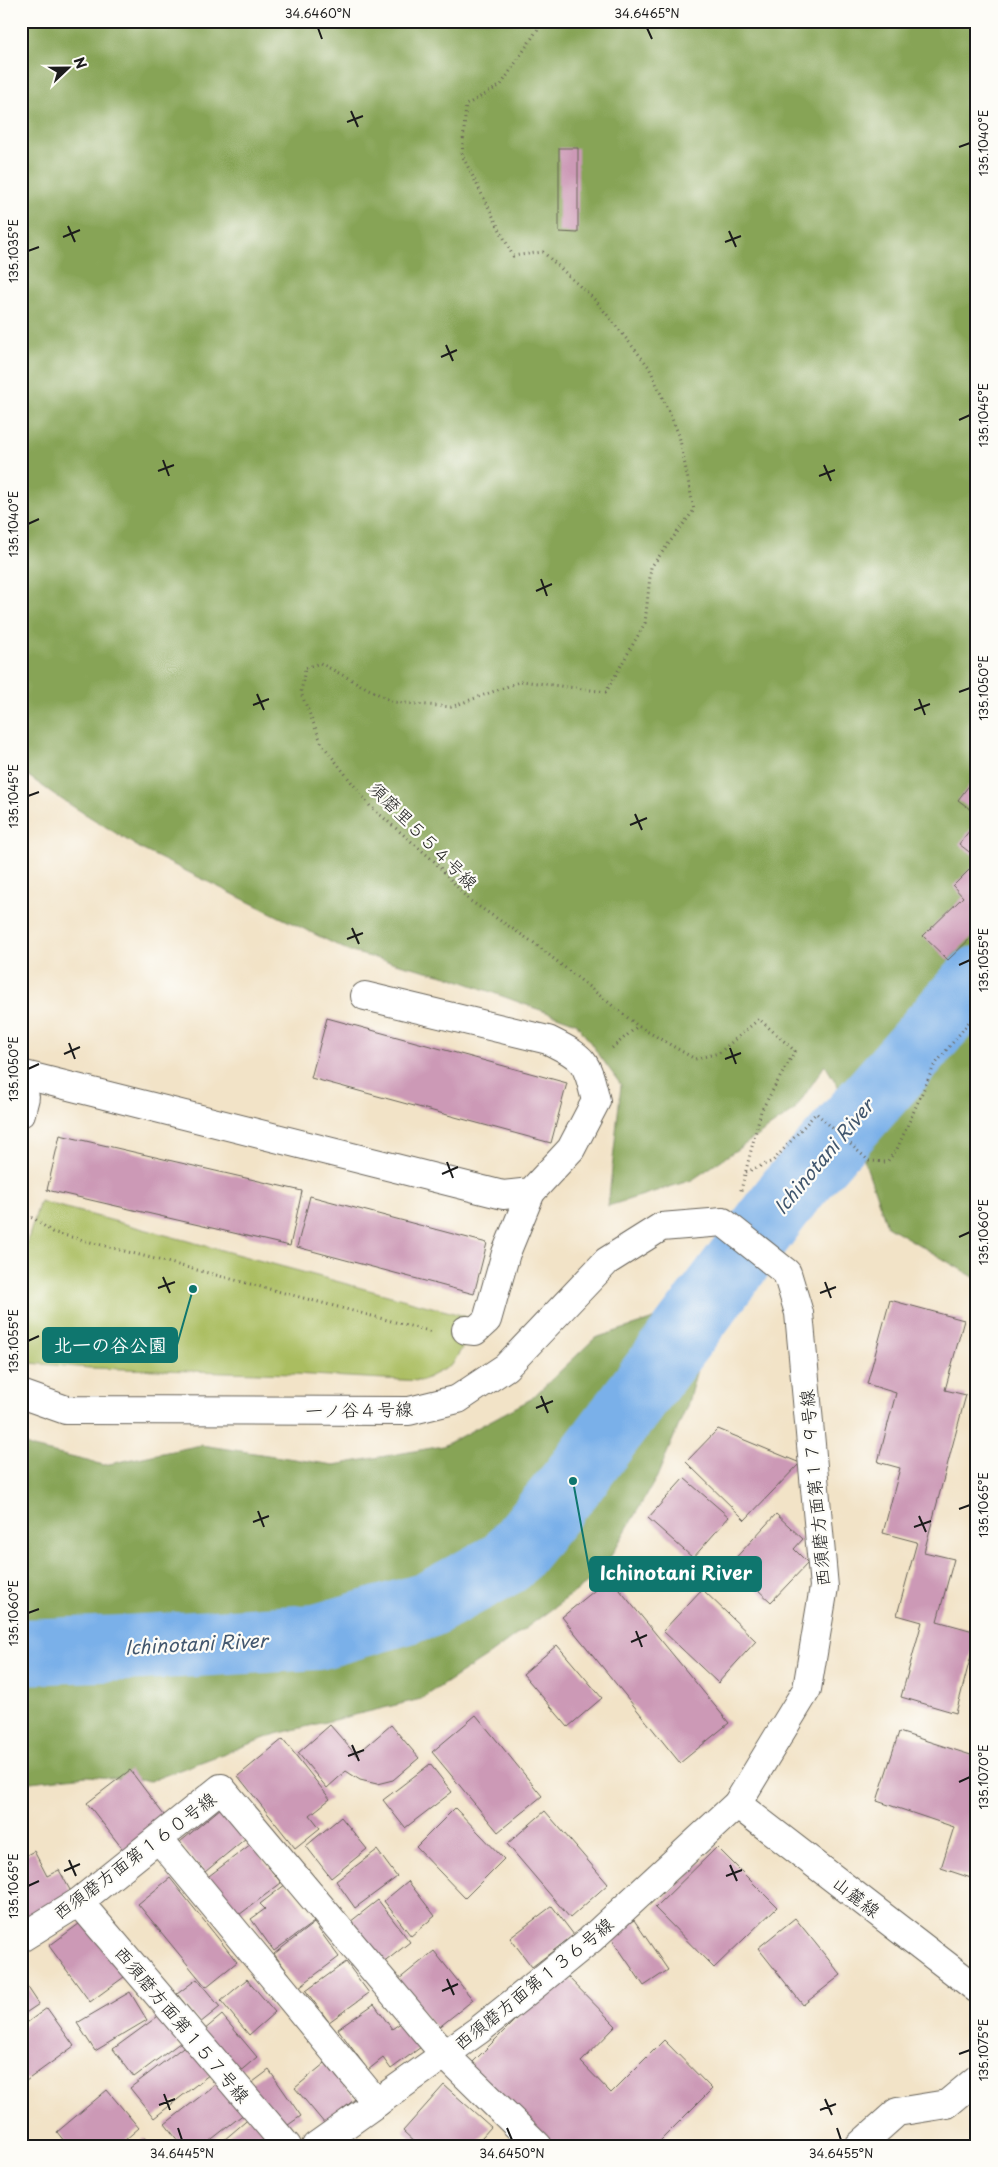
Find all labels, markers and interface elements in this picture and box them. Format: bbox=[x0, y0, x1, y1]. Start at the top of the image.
text: 34.6460°N bbox=[285, 4, 351, 22]
text: 34.6465°N bbox=[614, 4, 680, 22]
north arrow bbox=[42, 42, 92, 92]
text: N bbox=[69, 54, 92, 72]
text: 135.1040°E bbox=[974, 110, 992, 176]
text: 135.1035°E bbox=[4, 219, 22, 283]
text: 135.1045°E bbox=[974, 383, 992, 447]
text: 135.1040°E bbox=[4, 491, 22, 557]
text: 135.1050°E bbox=[974, 655, 992, 721]
text: 135.1045°E bbox=[4, 764, 22, 828]
street label: 須磨里５５４号線 bbox=[364, 775, 484, 895]
text: 135.1055°E bbox=[974, 928, 992, 992]
text: 135.1050°E bbox=[4, 1036, 22, 1102]
water label: Ichinotani River bbox=[767, 1091, 881, 1220]
text: 135.1060°E bbox=[974, 1199, 992, 1265]
text: 135.1055°E bbox=[4, 1309, 22, 1373]
callout: 北一の谷公園 bbox=[43, 1328, 177, 1362]
text: 北一の谷公園 bbox=[53, 1330, 167, 1358]
street label: 西須磨方面第１７９号線 bbox=[792, 1388, 836, 1588]
street label: 一ノ谷４号線 bbox=[305, 1395, 413, 1423]
text: 135.1065°E bbox=[974, 1472, 992, 1538]
callout: Ichinotani River bbox=[590, 1557, 761, 1591]
text: Ichinotani River bbox=[600, 1558, 752, 1586]
text: 135.1060°E bbox=[4, 1580, 22, 1646]
water label: Ichinotani River bbox=[124, 1625, 270, 1661]
text: 135.1070°E bbox=[974, 1744, 992, 1810]
street label: 西須磨方面第１６０号線 bbox=[47, 1785, 221, 1925]
text: 135.1065°E bbox=[4, 1853, 22, 1919]
street label: 山麓線 bbox=[827, 1869, 887, 1923]
street label: 西須磨方面第１３６号線 bbox=[448, 1910, 618, 2056]
street label: 西須磨方面第１５７号線 bbox=[109, 1939, 257, 2109]
text: 135.1075°E bbox=[974, 2019, 992, 2081]
text: 34.6445°N bbox=[150, 2144, 214, 2162]
text: 34.6450°N bbox=[479, 2144, 545, 2162]
text: 34.6455°N bbox=[809, 2144, 873, 2162]

